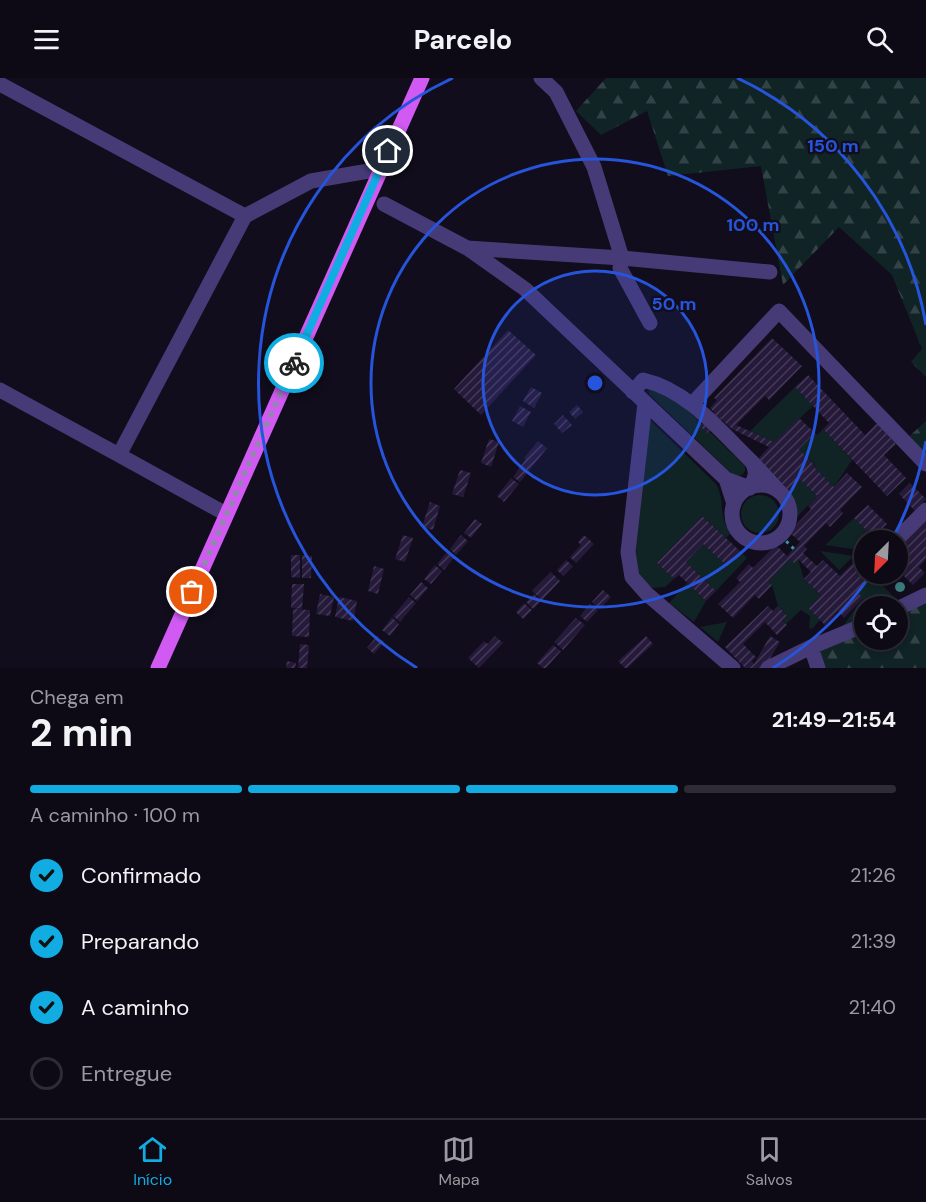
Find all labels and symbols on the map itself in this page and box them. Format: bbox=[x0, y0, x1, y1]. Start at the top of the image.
pin bbox=[362, 125, 413, 176]
text: 150 m bbox=[807, 134, 859, 158]
text: 100 m bbox=[726, 213, 780, 237]
text: 50 m bbox=[651, 292, 697, 316]
courier bbox=[264, 333, 324, 393]
centre of rings bbox=[585, 373, 605, 393]
north arrow bbox=[854, 530, 908, 584]
pin bbox=[166, 566, 217, 617]

